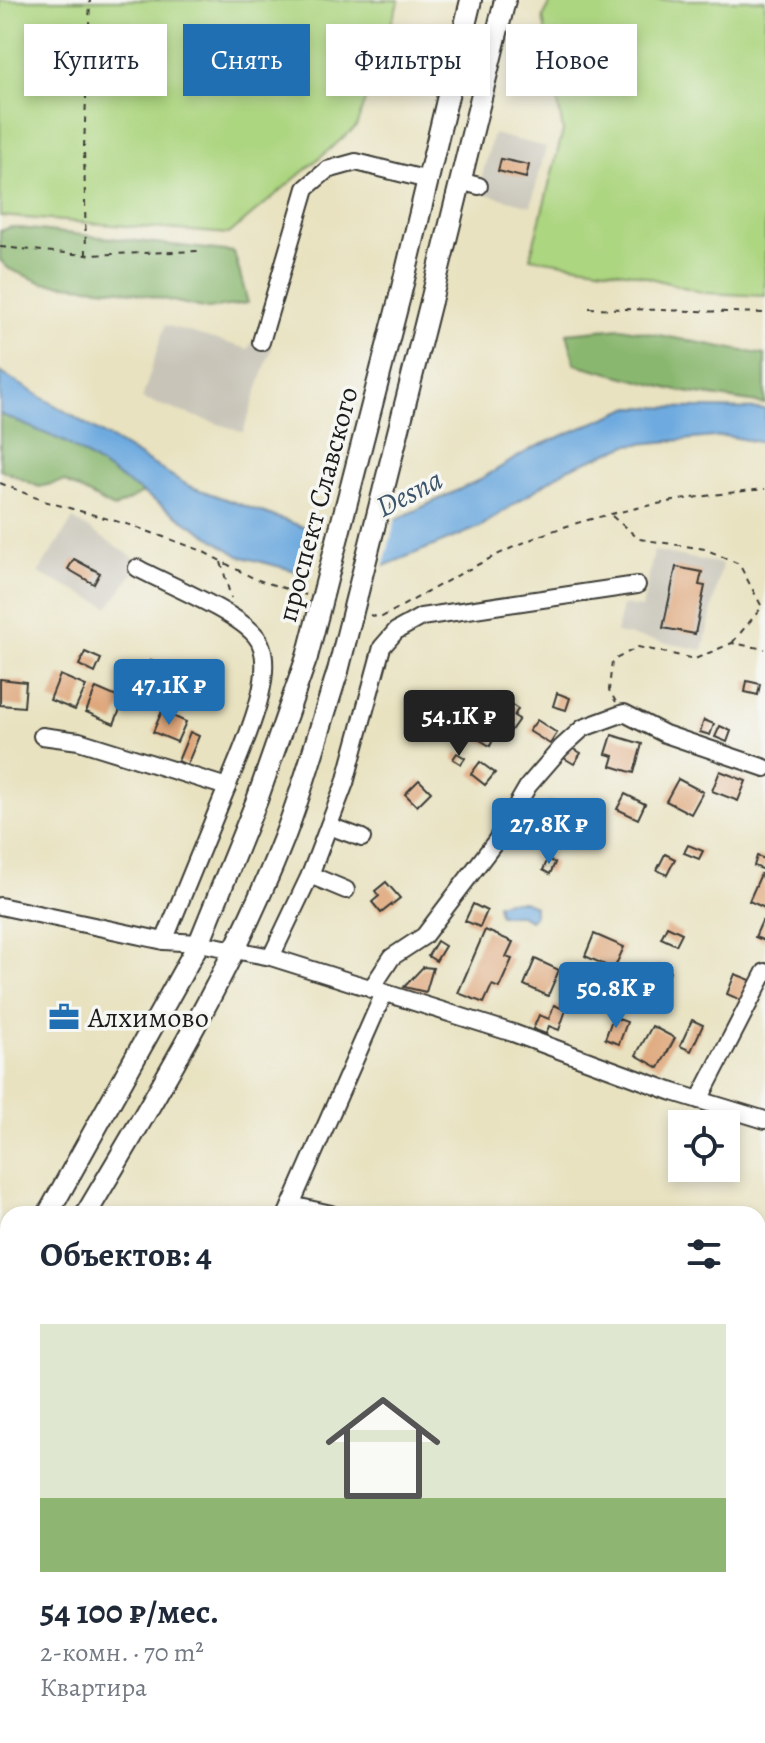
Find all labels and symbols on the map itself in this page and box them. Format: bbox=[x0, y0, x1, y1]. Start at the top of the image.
street label: проспект Славского bbox=[268, 383, 368, 626]
water label: Desna bbox=[369, 459, 449, 527]
pin: 47.1K ₽ bbox=[95, 659, 243, 727]
pin: 54.1K ₽ bbox=[385, 690, 533, 758]
pin: 27.8K ₽ bbox=[475, 798, 623, 866]
pin: 50.8K ₽ bbox=[542, 962, 690, 1030]
place label: Алхимово bbox=[87, 999, 209, 1037]
office icon: Алхимово bbox=[47, 1000, 81, 1034]

